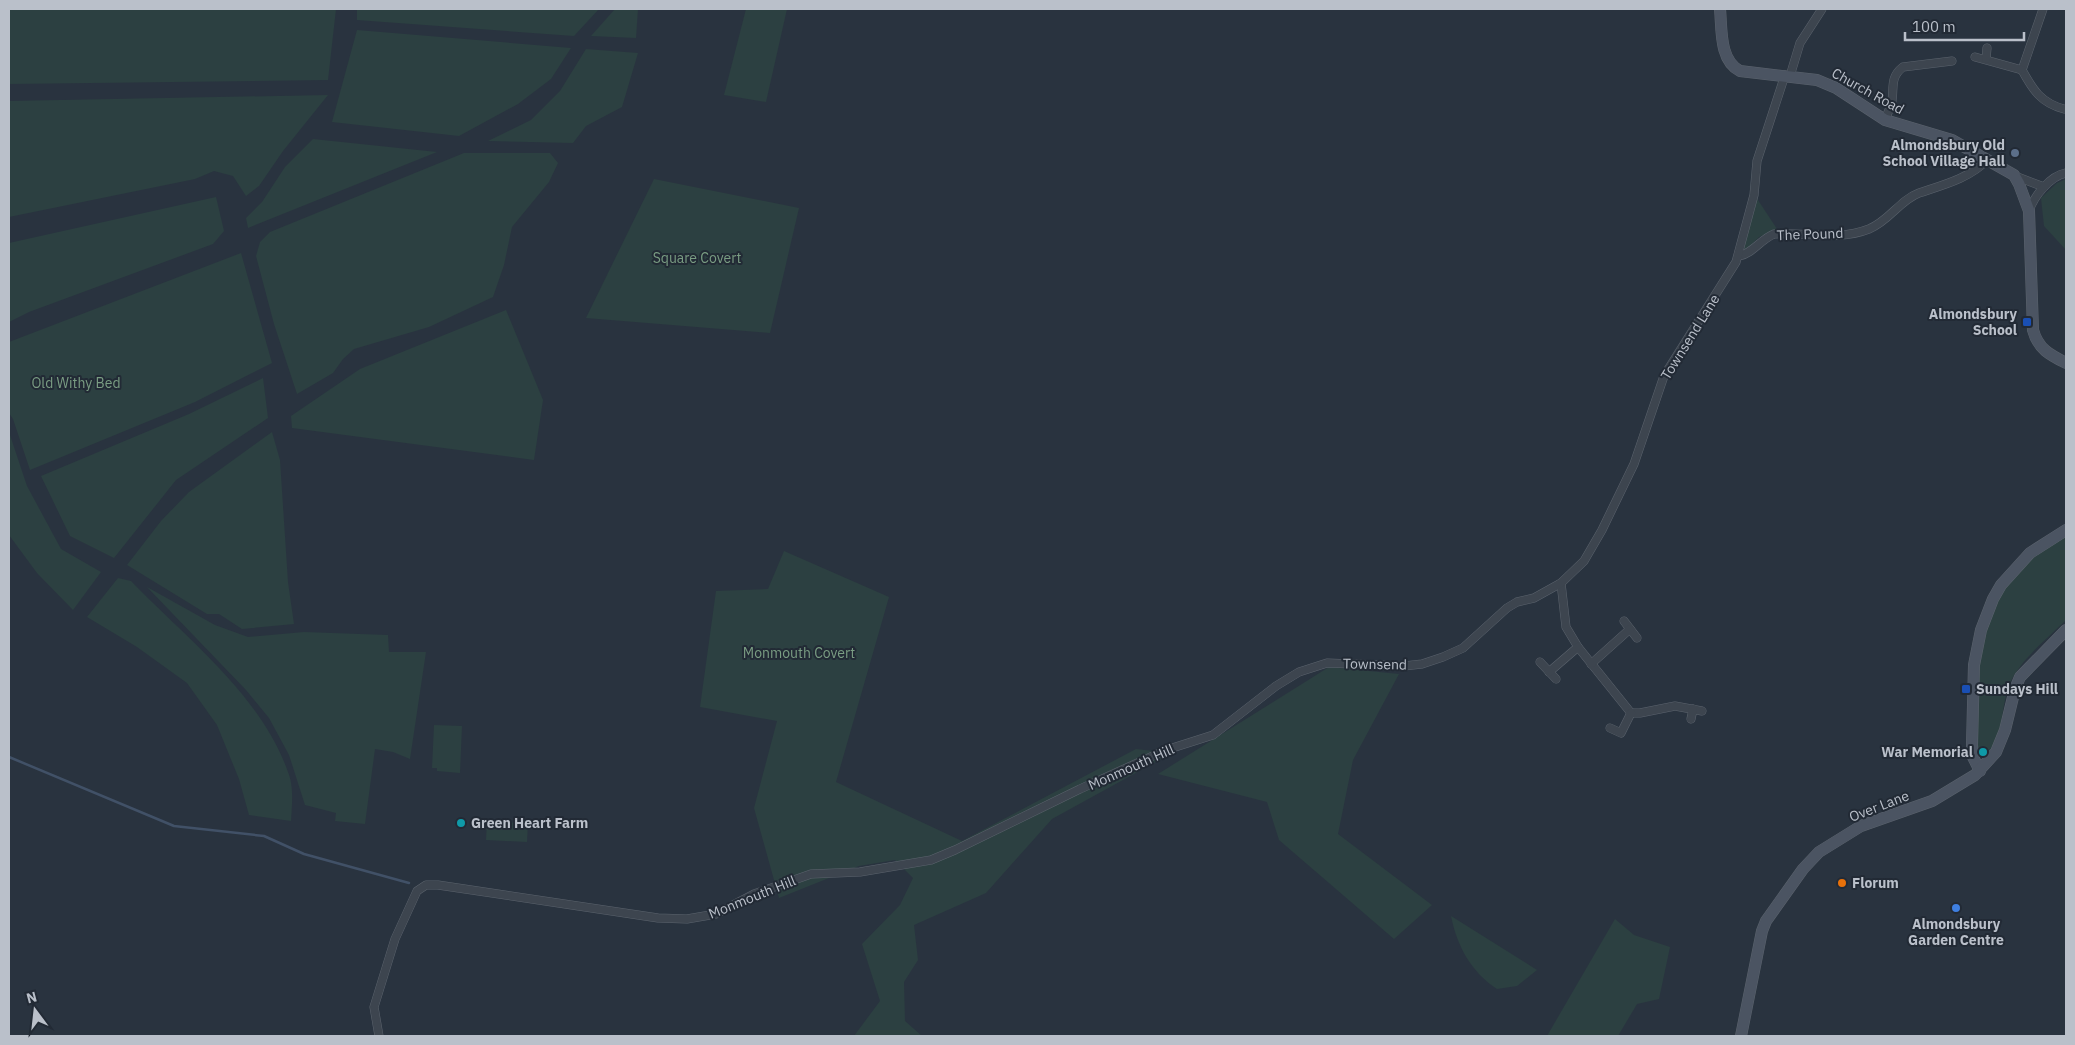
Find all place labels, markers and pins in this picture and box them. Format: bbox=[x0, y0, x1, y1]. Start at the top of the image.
place label: Almondsbury Old School Village Hall bbox=[1883, 136, 2005, 170]
marker: Almondsbury Old School Village Hall bbox=[2009, 147, 2021, 159]
place label: Almondsbury School bbox=[1929, 305, 2018, 339]
marker: Almondsbury School bbox=[2021, 316, 2033, 328]
place label: Sundays Hill bbox=[1976, 680, 2058, 698]
marker: Sundays Hill bbox=[1960, 683, 1972, 695]
place label: War Memorial bbox=[1881, 743, 1973, 761]
marker: War Memorial bbox=[1977, 746, 1989, 758]
place label: Green Heart Farm bbox=[471, 814, 588, 832]
marker: Green Heart Farm bbox=[455, 817, 467, 829]
place label: Florum bbox=[1852, 874, 1899, 892]
marker: Florum bbox=[1836, 877, 1848, 889]
marker: Almondsbury Garden Centre bbox=[1950, 902, 1962, 914]
place label: Almondsbury Garden Centre bbox=[1908, 915, 2004, 949]

